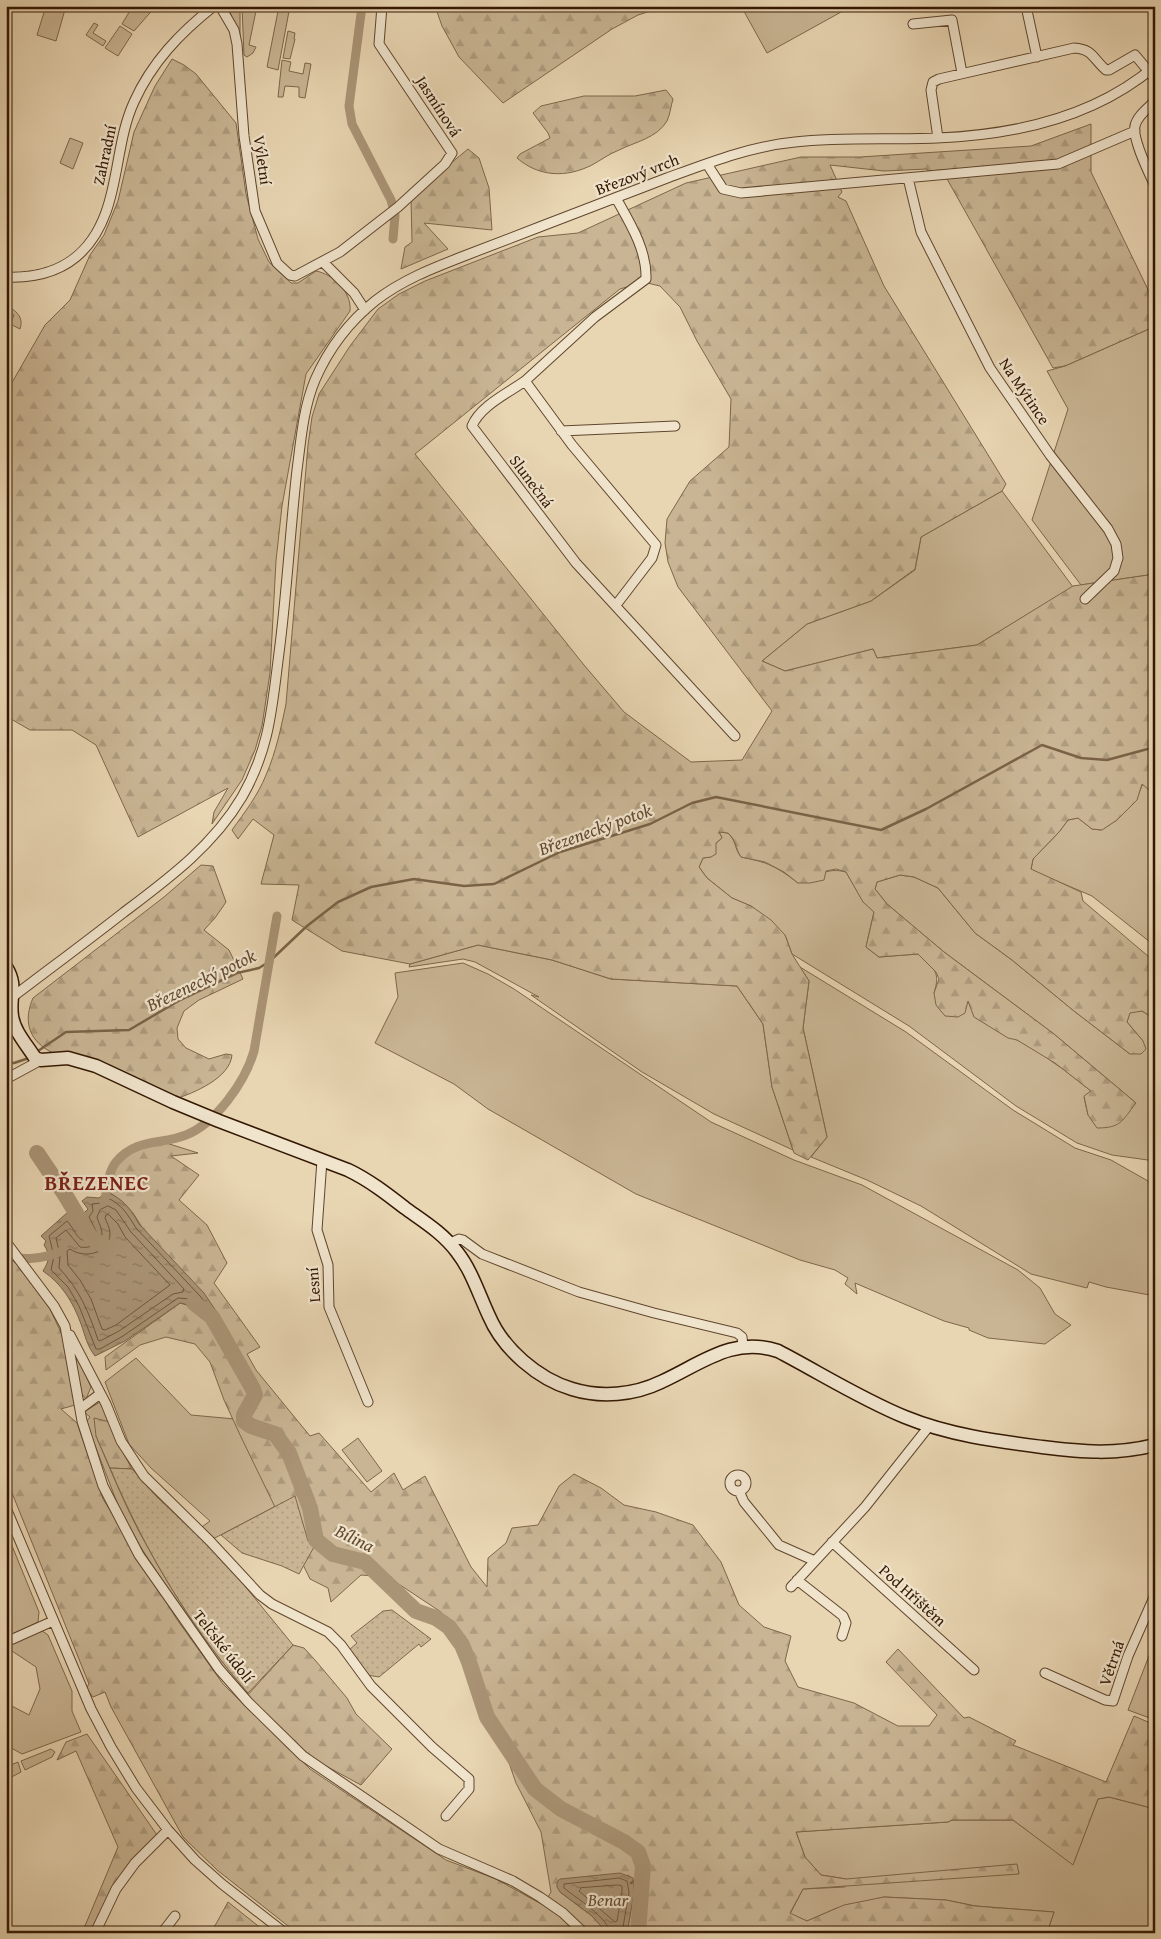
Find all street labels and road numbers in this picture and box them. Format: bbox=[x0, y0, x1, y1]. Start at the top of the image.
street label: Jasmínová bbox=[409, 69, 468, 142]
street label: Zahradní bbox=[86, 122, 122, 187]
street label: Výletní bbox=[248, 134, 278, 187]
street label: Březový vrch bbox=[592, 147, 682, 201]
street label: Na Mýtince bbox=[994, 353, 1056, 429]
street label: Slunečná bbox=[504, 449, 560, 513]
street label: Lesní bbox=[300, 1266, 326, 1303]
street label: Pod Hřištěm bbox=[874, 1558, 952, 1632]
street label: Telčské údolí bbox=[188, 1604, 261, 1688]
street label: Větrná bbox=[1092, 1637, 1130, 1689]

